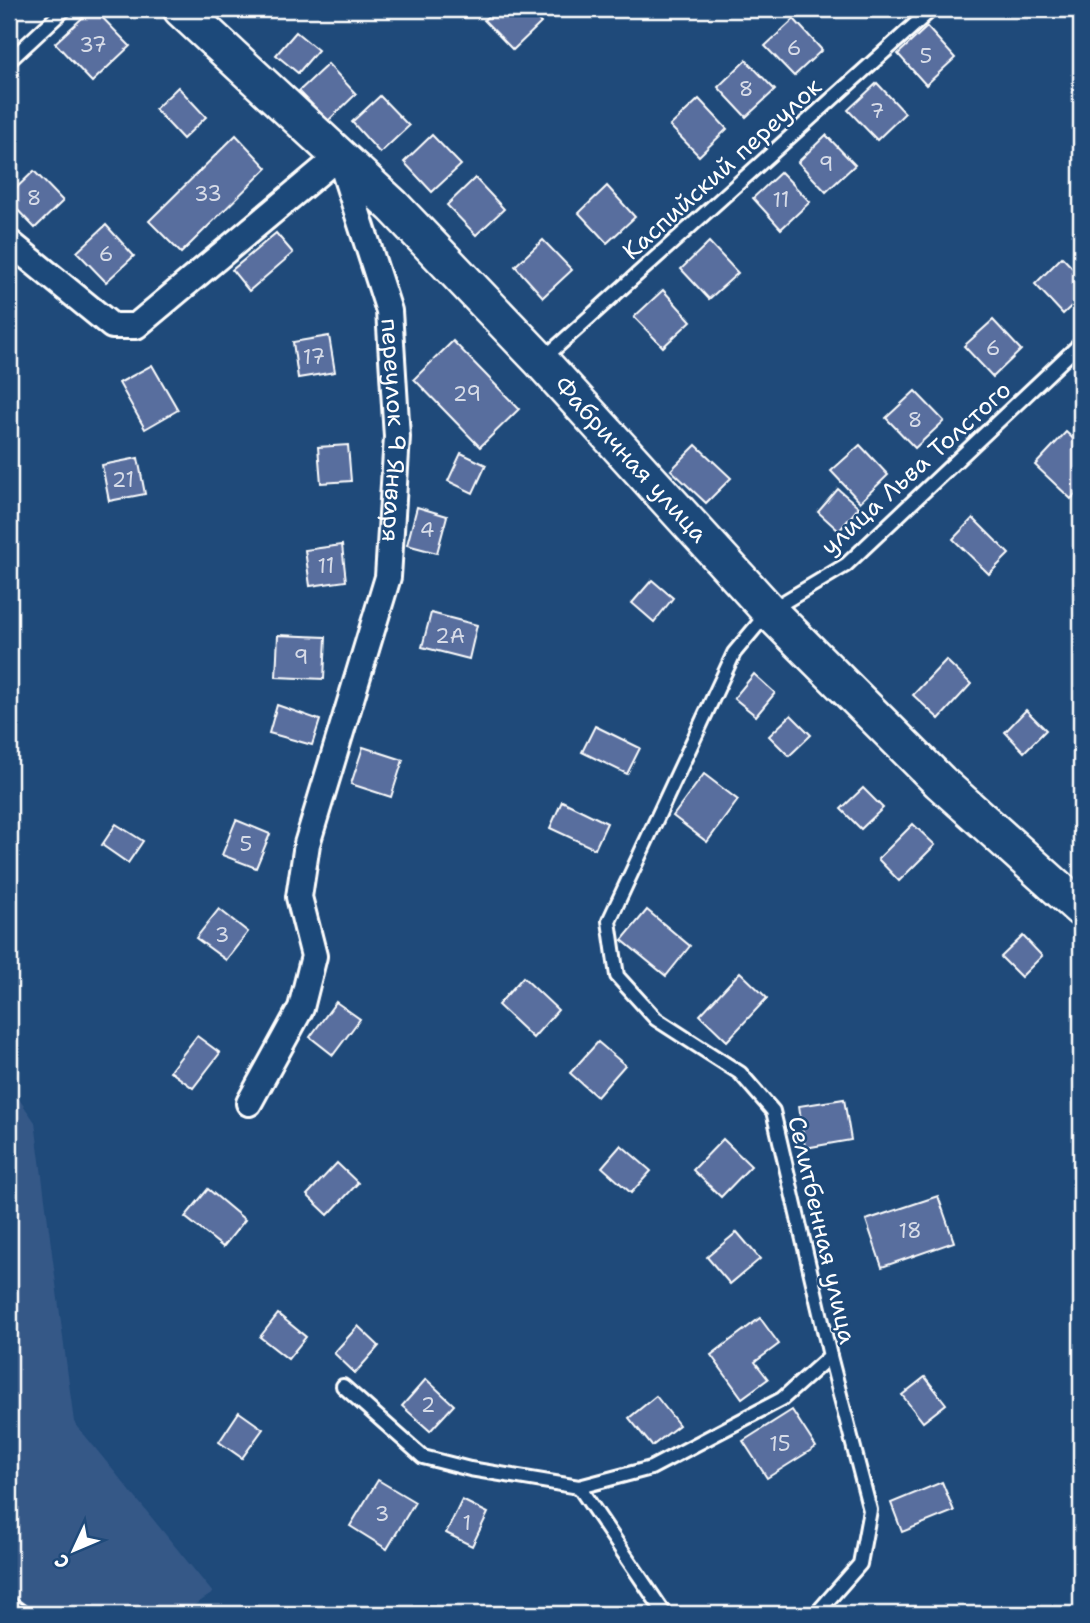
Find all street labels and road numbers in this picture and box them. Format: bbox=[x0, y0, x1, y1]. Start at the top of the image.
street label: Каспийский переулок bbox=[616, 71, 829, 267]
street label: переулок 9 Января bbox=[373, 317, 413, 543]
street label: Фабричная улица bbox=[547, 370, 715, 549]
street label: улица Льва Толстого bbox=[814, 374, 1018, 562]
street label: Селитбенная улица bbox=[780, 1113, 864, 1347]

